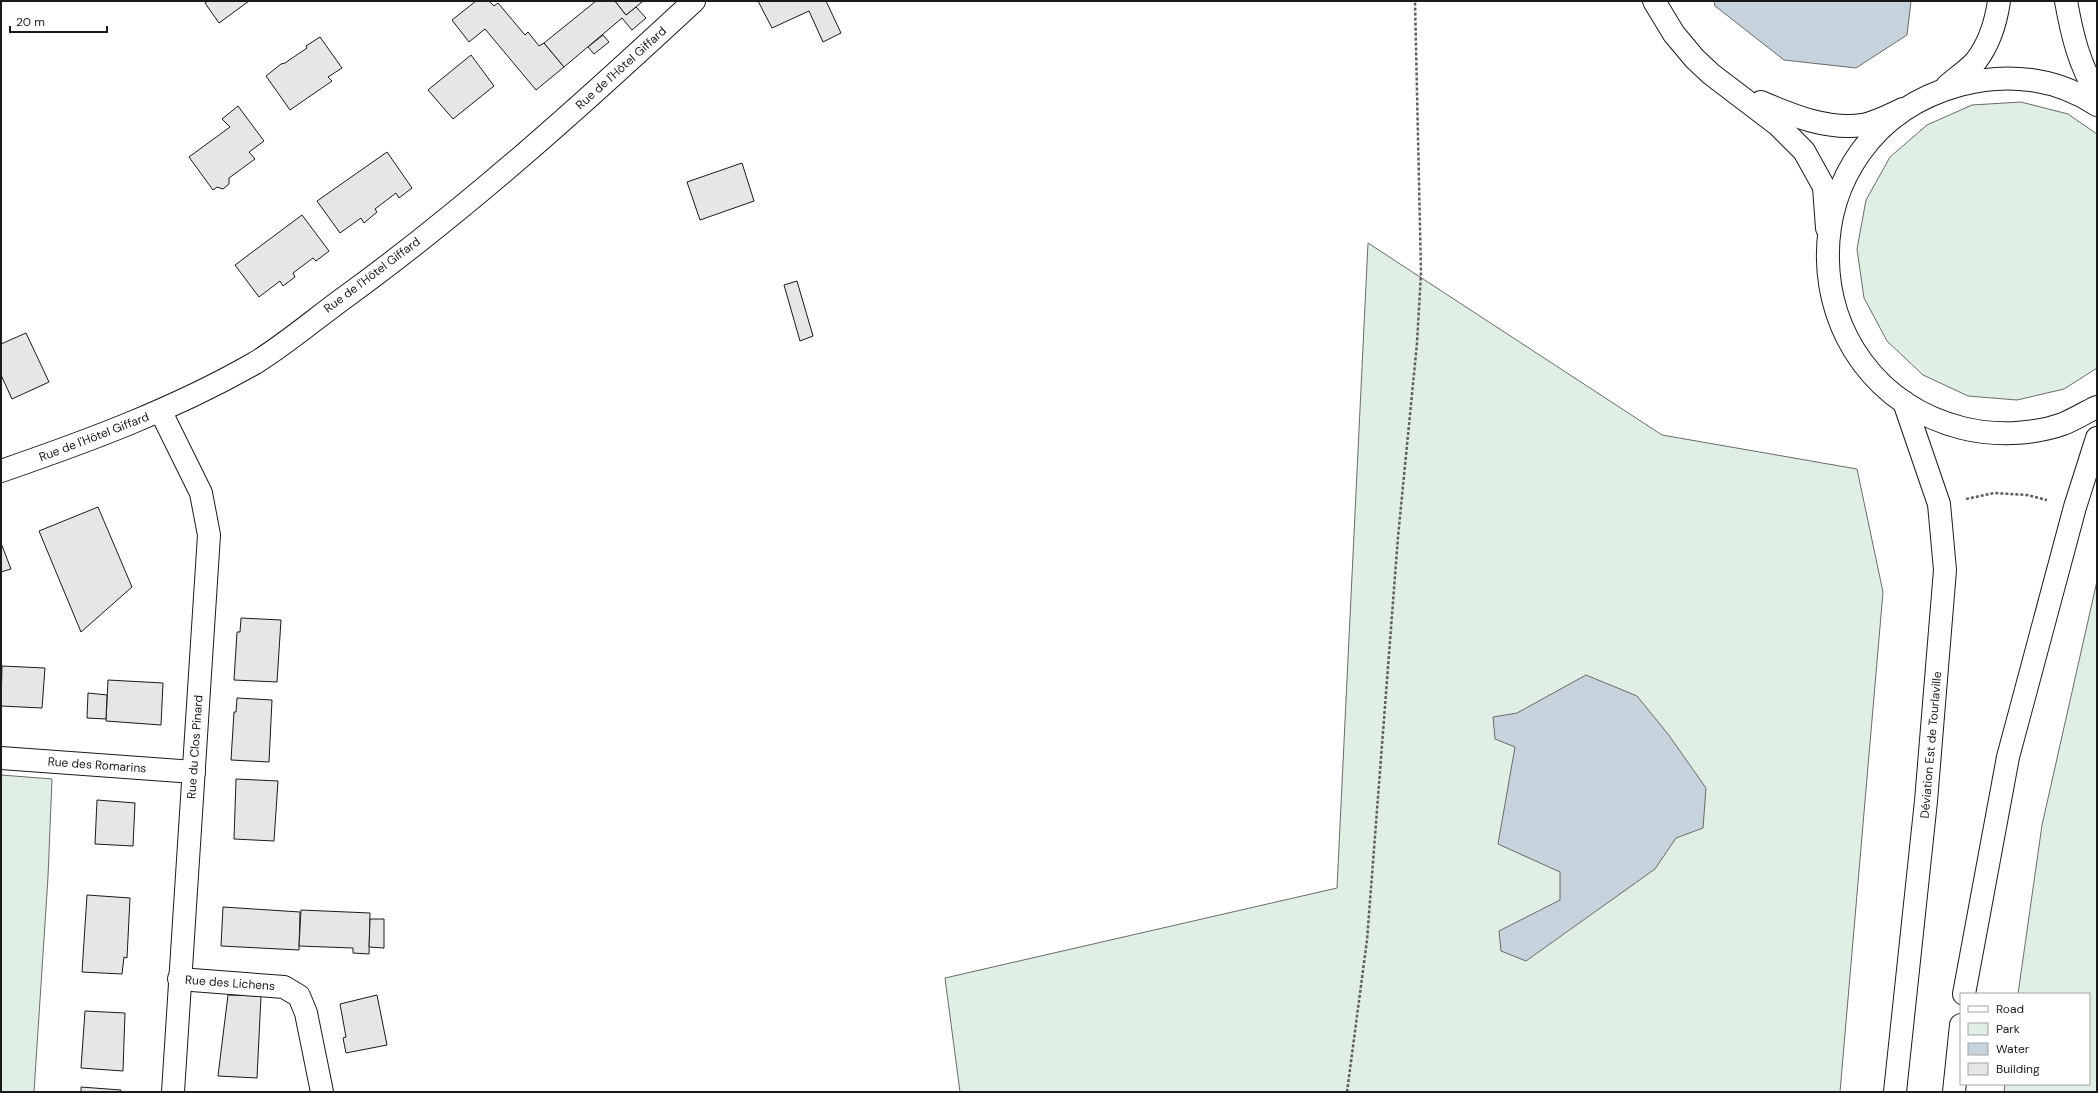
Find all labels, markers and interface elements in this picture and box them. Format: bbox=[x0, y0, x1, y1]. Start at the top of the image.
scale bar bbox=[10, 8, 107, 34]
text: 20 m bbox=[16, 14, 45, 30]
street label: Rue de l'Hôtel Giffard bbox=[572, 23, 670, 113]
street label: Rue de l'Hôtel Giffard bbox=[321, 234, 423, 316]
street label: Rue de l'Hôtel Giffard bbox=[37, 409, 151, 465]
street label: Déviation Est de Tourlaville bbox=[1917, 671, 1945, 819]
street label: Rue du Clos Pinard bbox=[183, 694, 207, 800]
street label: Rue des Romarins bbox=[47, 754, 147, 776]
street label: Rue des Lichens bbox=[184, 972, 276, 994]
legend bbox=[1960, 993, 2090, 1085]
text: Road bbox=[1996, 1001, 2024, 1017]
text: Park bbox=[1996, 1021, 2020, 1037]
text: Water bbox=[1996, 1041, 2030, 1057]
text: Building bbox=[1996, 1061, 2040, 1077]

